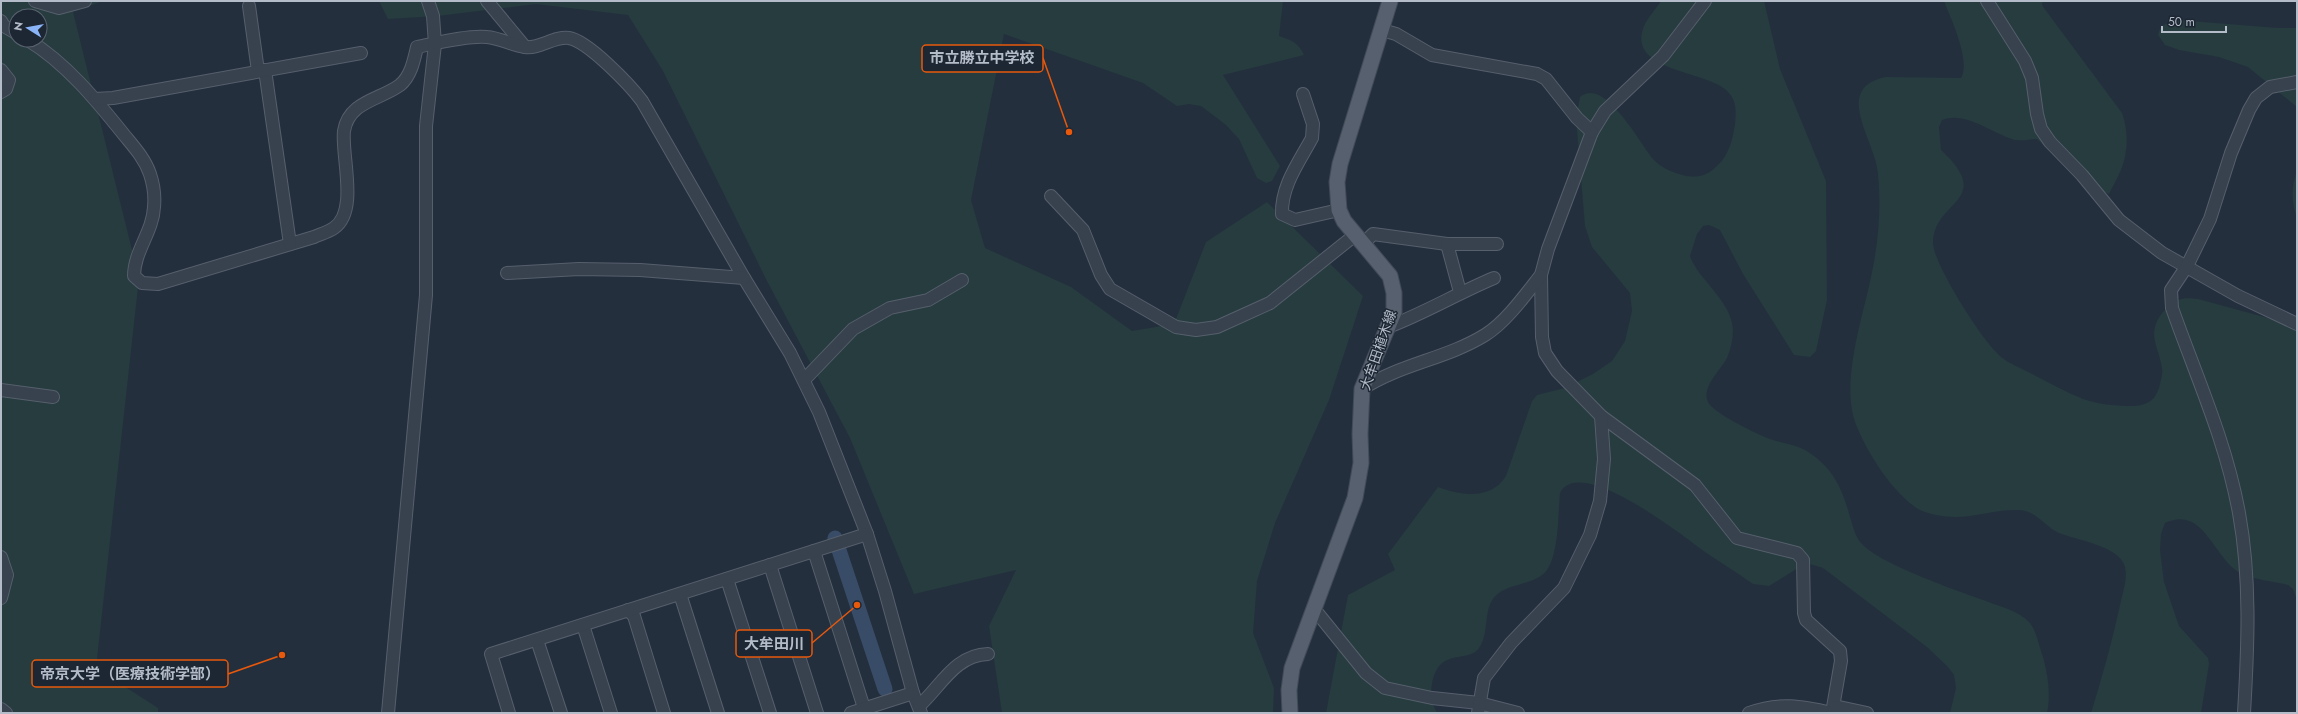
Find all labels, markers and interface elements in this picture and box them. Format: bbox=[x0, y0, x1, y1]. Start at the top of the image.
north arrow bbox=[8, 8, 48, 48]
scale bar bbox=[2162, 8, 2226, 34]
text: 50 m bbox=[2168, 13, 2195, 31]
text: N bbox=[9, 20, 27, 32]
callout: 市立勝立中学校 bbox=[922, 45, 1043, 72]
text: 市立勝立中学校 bbox=[929, 47, 1035, 69]
street label: 大牟田植木線 bbox=[1355, 307, 1401, 393]
callout: 大牟田川 bbox=[736, 630, 812, 657]
text: 大牟田川 bbox=[744, 633, 804, 655]
callout: 帝京大学（医療技術学部） bbox=[32, 660, 228, 687]
text: 帝京大学（医療技術学部） bbox=[40, 663, 220, 685]

